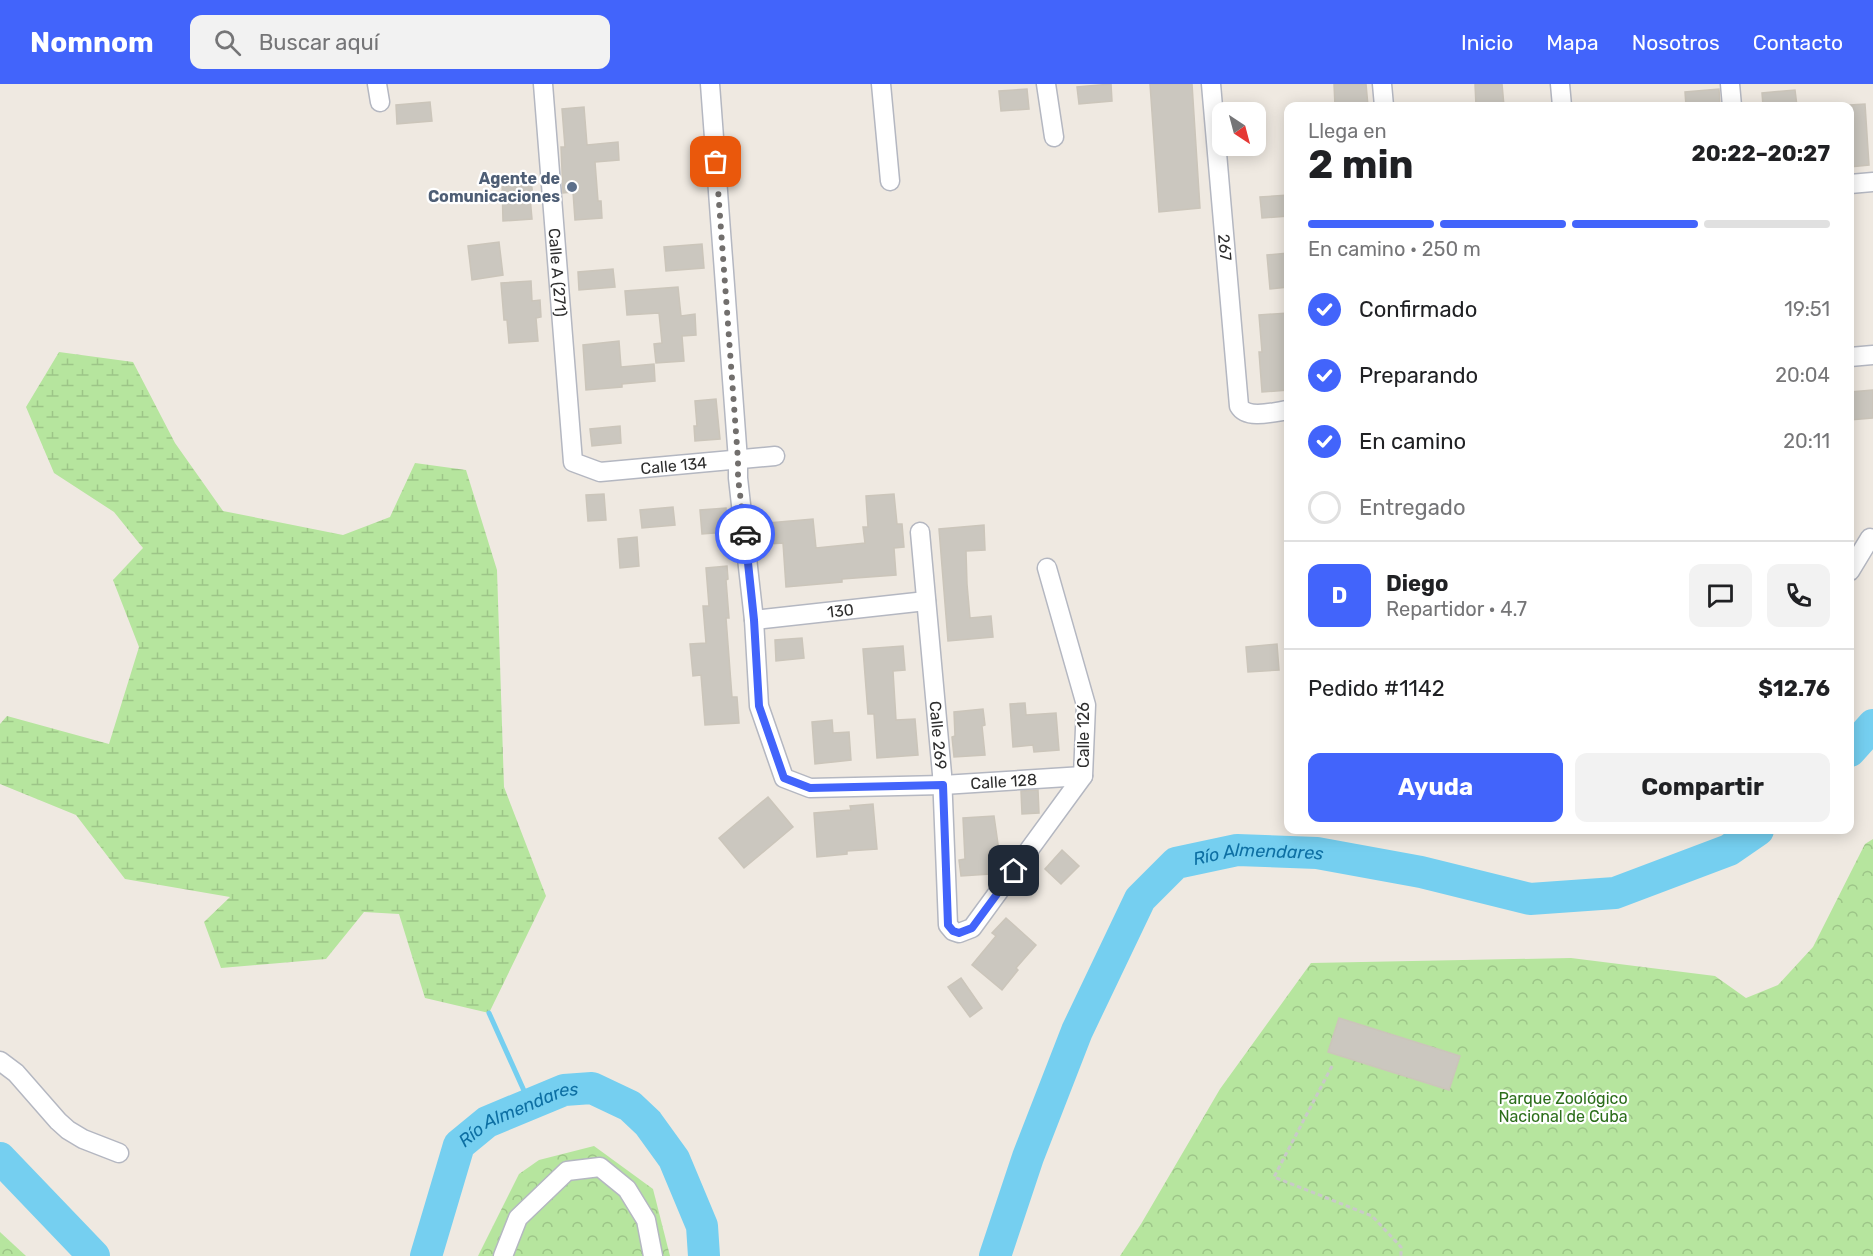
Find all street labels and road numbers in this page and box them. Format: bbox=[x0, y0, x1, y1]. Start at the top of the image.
street label: Calle A (271) bbox=[545, 227, 571, 318]
street label: 267 bbox=[1215, 233, 1236, 262]
street label: Calle 134 bbox=[640, 453, 708, 478]
street label: 130 bbox=[826, 600, 855, 621]
street label: Calle 269 bbox=[926, 700, 951, 770]
street label: Calle 126 bbox=[1074, 702, 1093, 768]
street label: Calle 128 bbox=[970, 769, 1038, 793]

